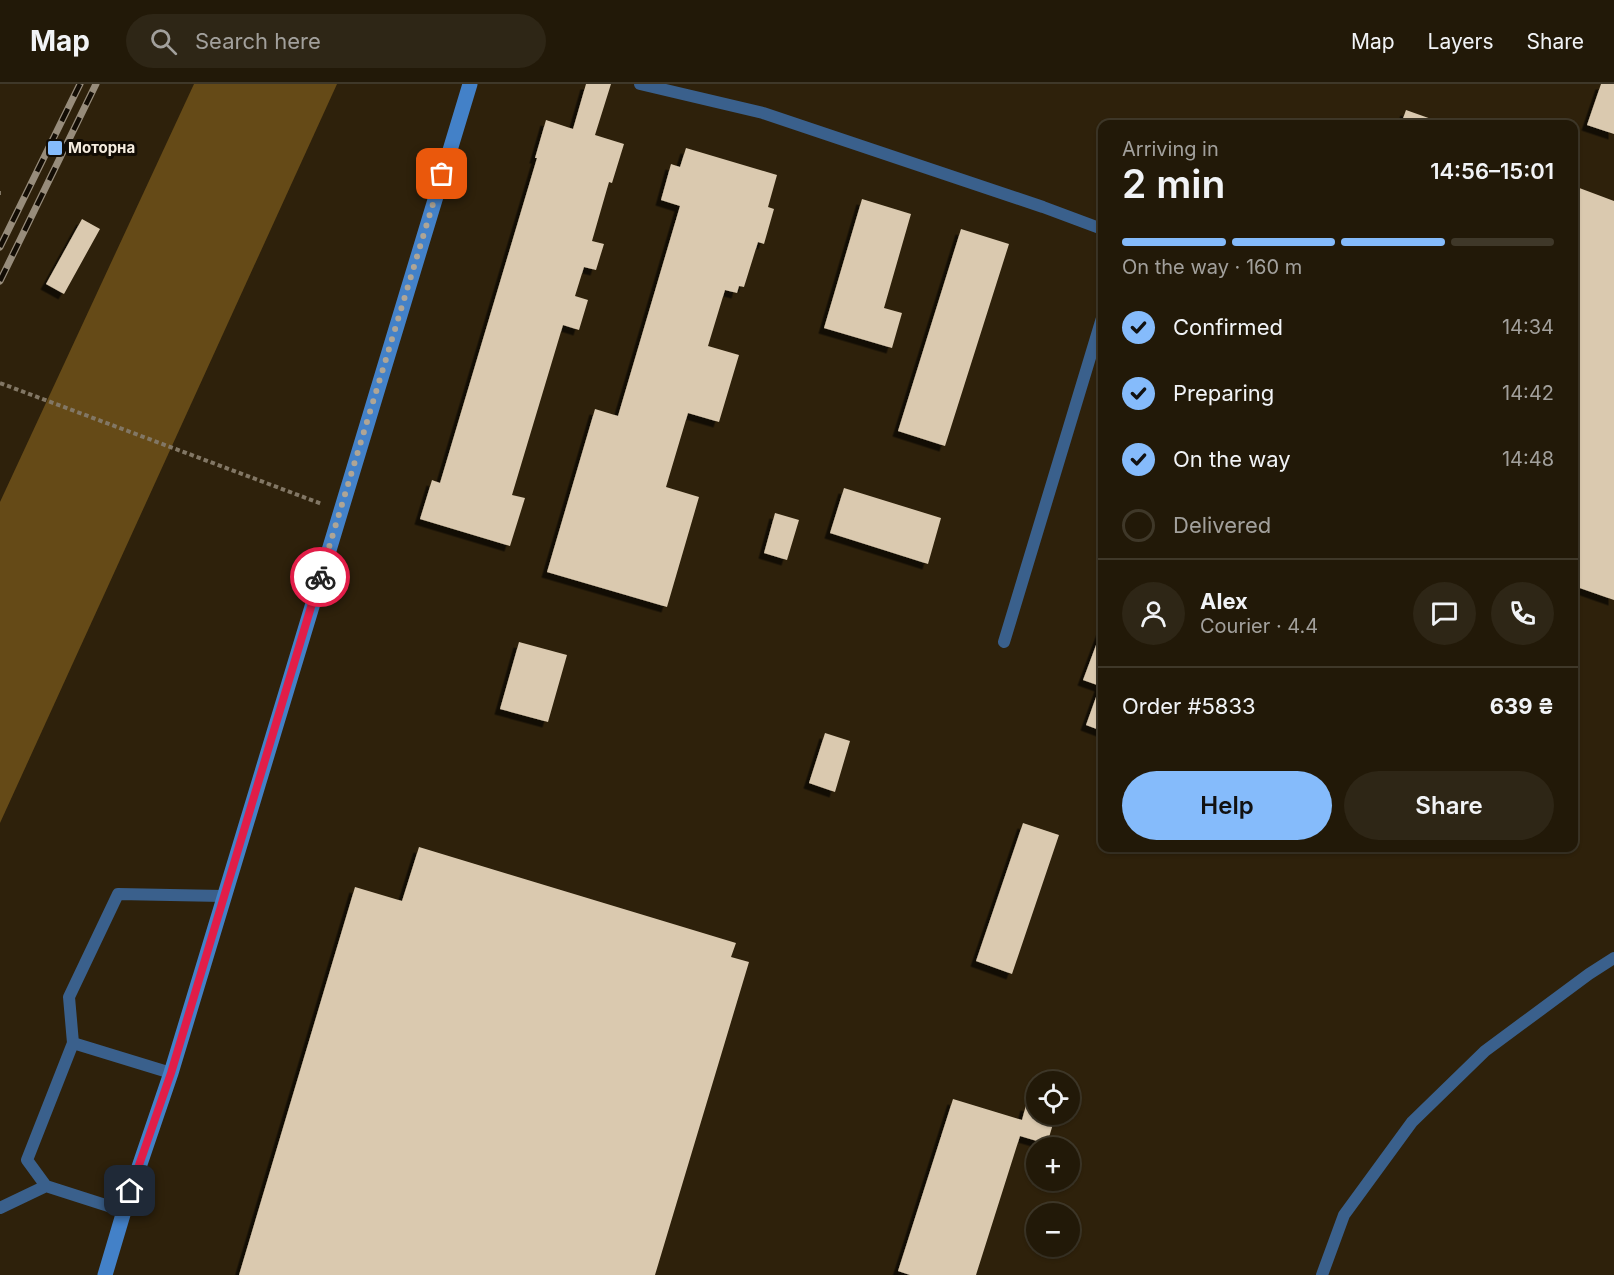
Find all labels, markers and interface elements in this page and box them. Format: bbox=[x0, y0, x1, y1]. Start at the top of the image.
search box bbox=[126, 14, 546, 68]
text: Map bbox=[30, 24, 90, 58]
icon: search bbox=[147, 25, 180, 58]
text: Search here bbox=[195, 28, 321, 54]
text: Map bbox=[1351, 29, 1395, 54]
text: Layers bbox=[1428, 29, 1494, 54]
text: Share bbox=[1527, 29, 1584, 54]
text: Arriving in bbox=[1122, 137, 1219, 161]
place label: Моторна bbox=[68, 138, 135, 157]
marker: Моторна bbox=[46, 139, 64, 157]
pin bbox=[416, 148, 467, 199]
icon: bag bbox=[425, 157, 458, 190]
text: 14:56–15:01 bbox=[1430, 158, 1554, 184]
text: 2 min bbox=[1122, 160, 1225, 207]
text: On the way · 160 m bbox=[1122, 255, 1302, 279]
icon: check bbox=[1122, 311, 1155, 344]
text: Confirmed bbox=[1173, 314, 1283, 340]
text: 14:34 bbox=[1502, 315, 1554, 339]
icon: check bbox=[1122, 377, 1155, 410]
text: Preparing bbox=[1173, 380, 1274, 406]
text: 14:42 bbox=[1502, 381, 1554, 405]
icon: check bbox=[1122, 443, 1155, 476]
text: On the way bbox=[1173, 446, 1291, 472]
text: 14:48 bbox=[1502, 447, 1554, 471]
text: Delivered bbox=[1173, 512, 1271, 538]
courier bbox=[290, 547, 350, 607]
icon: bike bbox=[304, 561, 337, 594]
button: person bbox=[1122, 582, 1185, 645]
button: chat bbox=[1413, 582, 1476, 645]
button: phone bbox=[1491, 582, 1554, 645]
text: Alex bbox=[1200, 588, 1248, 614]
text: Courier · 4.4 bbox=[1200, 614, 1318, 638]
text: Order #5833 bbox=[1122, 693, 1256, 719]
text: 639 ₴ bbox=[1490, 693, 1554, 719]
button: Help bbox=[1122, 771, 1332, 840]
button: Share bbox=[1344, 771, 1554, 840]
map controls bbox=[1026, 1071, 1080, 1257]
button: locate bbox=[1026, 1071, 1080, 1125]
button: + bbox=[1026, 1137, 1080, 1191]
pin bbox=[104, 1165, 155, 1216]
icon: home bbox=[113, 1174, 146, 1207]
button: − bbox=[1026, 1203, 1080, 1257]

